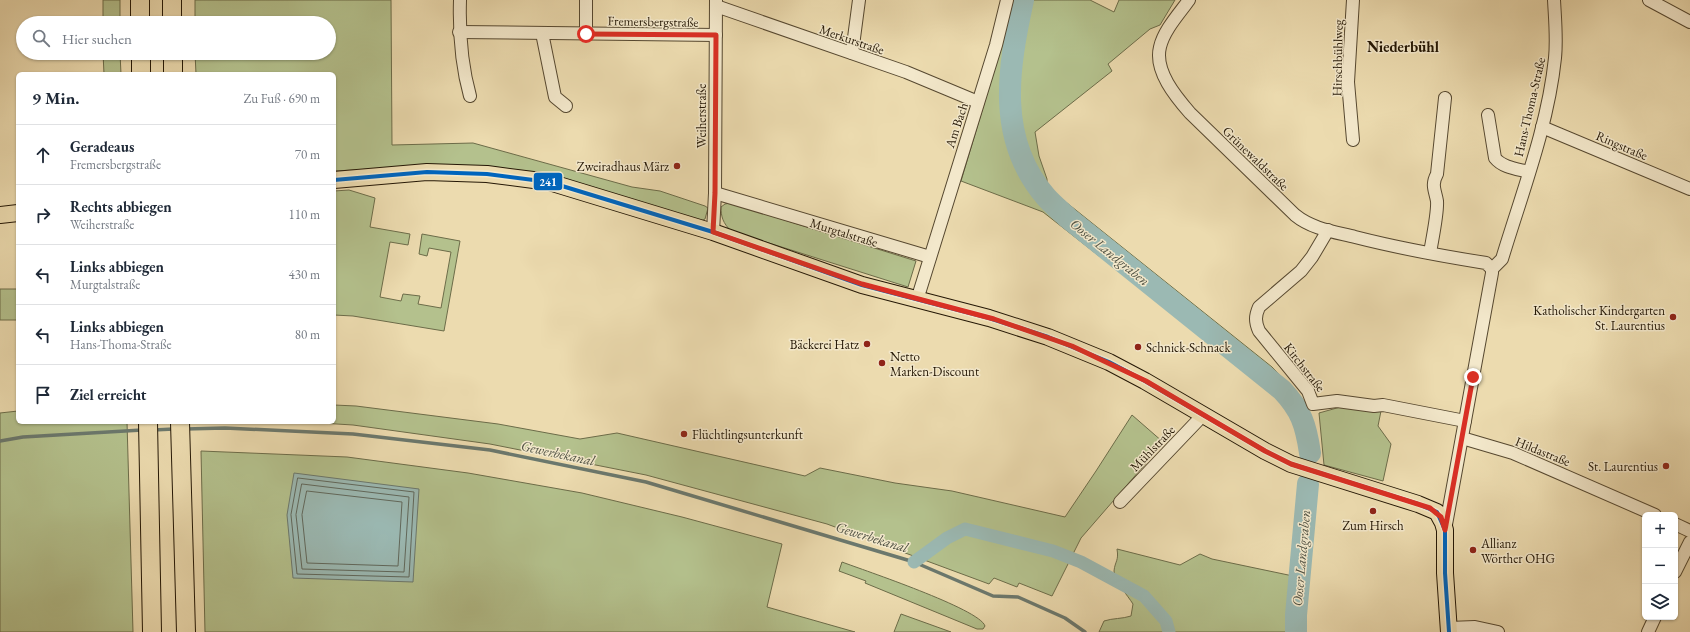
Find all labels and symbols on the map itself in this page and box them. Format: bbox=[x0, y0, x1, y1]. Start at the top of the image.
street label: Fremersbergstraße bbox=[607, 12, 699, 31]
street label: Hirschbühlweg bbox=[1328, 19, 1347, 97]
street label: Merkurstraße bbox=[817, 20, 887, 59]
route start bbox=[577, 25, 595, 43]
district label: Niederbühl bbox=[1367, 37, 1440, 56]
street label: Hans-Thoma-Straße bbox=[1510, 56, 1549, 158]
street label: Weiherstraße bbox=[693, 84, 710, 148]
street label: Am Bach bbox=[941, 100, 972, 151]
street label: Grünewaldstraße bbox=[1219, 122, 1292, 194]
street label: Ringstraße bbox=[1593, 127, 1650, 164]
place label: Zweiradhaus März bbox=[577, 158, 669, 175]
marker: Zweiradhaus März bbox=[672, 161, 682, 171]
line badge: 241 bbox=[533, 172, 563, 191]
text: 241 bbox=[539, 175, 557, 189]
street label: Murgtalstraße bbox=[808, 214, 880, 251]
water label: Ooser Landgraben bbox=[1067, 215, 1153, 289]
place label: Katholischer Kindergarten St. Laurentius bbox=[1533, 302, 1665, 334]
marker: Katholischer Kindergarten St. Laurentius bbox=[1668, 312, 1678, 322]
place label: Bäckerei Hatz bbox=[790, 336, 859, 353]
marker: Bäckerei Hatz bbox=[862, 339, 872, 349]
place label: Schnick-Schnack bbox=[1146, 339, 1231, 356]
street label: Kirchstraße bbox=[1280, 339, 1329, 395]
marker: Schnick-Schnack bbox=[1133, 342, 1143, 352]
place label: Netto Marken-Discount bbox=[890, 348, 979, 380]
marker: Netto Marken-Discount bbox=[877, 358, 887, 368]
route end bbox=[1464, 368, 1482, 386]
street label: Mühlstraße bbox=[1126, 422, 1179, 475]
place label: Flüchtlingsunterkunft bbox=[692, 426, 803, 443]
marker: Flüchtlingsunterkunft bbox=[679, 429, 689, 439]
street label: Hildastraße bbox=[1513, 433, 1573, 470]
water label: Gewerbekanal bbox=[520, 436, 597, 470]
place label: St. Laurentius bbox=[1588, 458, 1658, 475]
marker: St. Laurentius bbox=[1661, 461, 1671, 471]
marker: Zum Hirsch bbox=[1368, 506, 1378, 516]
water label: Ooser Landgraben bbox=[1288, 509, 1314, 607]
water label: Gewerbekanal bbox=[834, 517, 911, 557]
place label: Zum Hirsch bbox=[1342, 517, 1404, 534]
place label: Allianz Wörther OHG bbox=[1480, 535, 1556, 567]
marker: Allianz Wörther OHG bbox=[1468, 545, 1478, 555]

